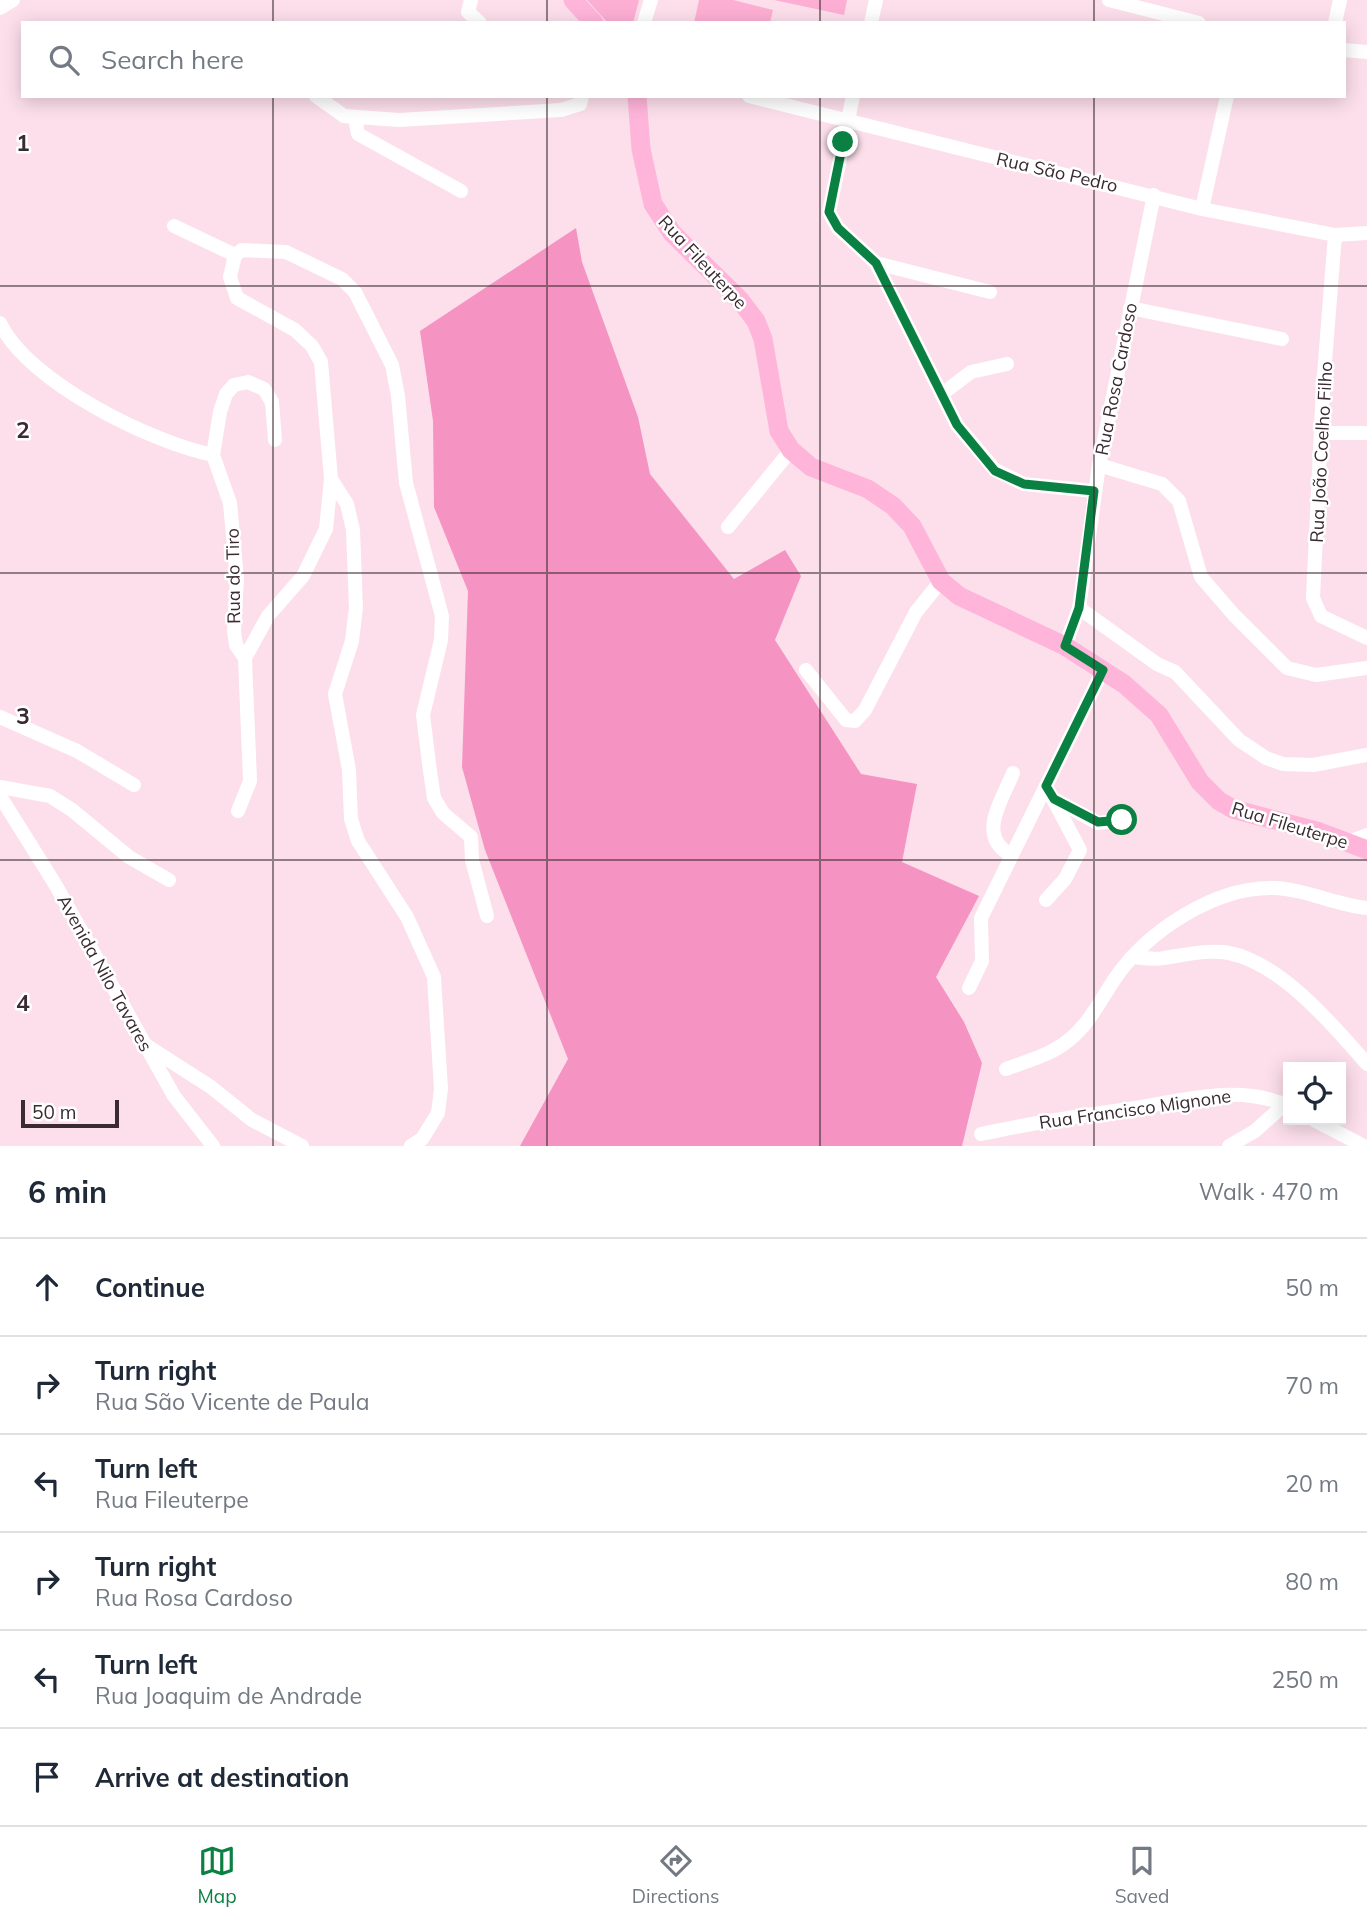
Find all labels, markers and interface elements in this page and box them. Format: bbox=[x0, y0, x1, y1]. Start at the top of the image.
search box bbox=[21, 21, 1346, 98]
icon: search bbox=[45, 41, 83, 79]
text: Search here bbox=[101, 43, 244, 76]
route end bbox=[827, 126, 858, 157]
text: 1 bbox=[16, 128, 30, 157]
street label: Rua São Pedro bbox=[994, 147, 1120, 197]
street label: Rua Fileuterpe bbox=[654, 210, 752, 314]
street label: Rua Rosa Cardoso bbox=[1090, 301, 1142, 457]
street label: Rua João Coelho Filho bbox=[1305, 361, 1337, 543]
text: 2 bbox=[16, 415, 30, 444]
street label: Rua do Tiro bbox=[221, 528, 245, 624]
text: 3 bbox=[16, 701, 30, 730]
street label: Rua Fileuterpe bbox=[1229, 796, 1351, 854]
route start bbox=[1106, 804, 1137, 835]
street label: Avenida Nilo Tavares bbox=[52, 891, 158, 1055]
text: 4 bbox=[16, 988, 30, 1017]
map controls bbox=[1283, 1062, 1346, 1125]
button: locate bbox=[1283, 1062, 1346, 1125]
street label: Rua Francisco Mignone bbox=[1038, 1084, 1232, 1134]
scale bar bbox=[21, 1097, 119, 1129]
text: 50 m bbox=[32, 1100, 76, 1124]
text: 6 min bbox=[28, 1173, 107, 1211]
text: Walk · 470 m bbox=[1199, 1177, 1339, 1206]
icon: ahead bbox=[28, 1268, 66, 1306]
text: Continue bbox=[95, 1271, 205, 1304]
text: 50 m bbox=[1285, 1273, 1339, 1302]
text: Turn right bbox=[95, 1354, 216, 1387]
icon: right bbox=[28, 1366, 66, 1404]
text: 70 m bbox=[1285, 1371, 1339, 1400]
text: Rua São Vicente de Paula bbox=[95, 1387, 369, 1416]
text: Turn left bbox=[95, 1452, 197, 1485]
icon: left bbox=[28, 1464, 66, 1502]
text: 20 m bbox=[1285, 1469, 1339, 1498]
text: Rua Fileuterpe bbox=[95, 1485, 249, 1514]
text: Turn right bbox=[95, 1550, 216, 1583]
icon: right bbox=[28, 1562, 66, 1600]
text: 80 m bbox=[1285, 1567, 1339, 1596]
text: Rua Rosa Cardoso bbox=[95, 1583, 293, 1612]
text: Turn left bbox=[95, 1648, 197, 1681]
icon: left bbox=[28, 1660, 66, 1698]
text: 250 m bbox=[1271, 1665, 1339, 1694]
text: Rua Joaquim de Andrade bbox=[95, 1681, 362, 1710]
icon: arrive bbox=[28, 1758, 66, 1796]
text: Arrive at destination bbox=[95, 1761, 350, 1794]
tab: Map bbox=[198, 1842, 237, 1908]
tab: Directions bbox=[632, 1842, 720, 1908]
tab: Saved bbox=[1115, 1842, 1169, 1908]

